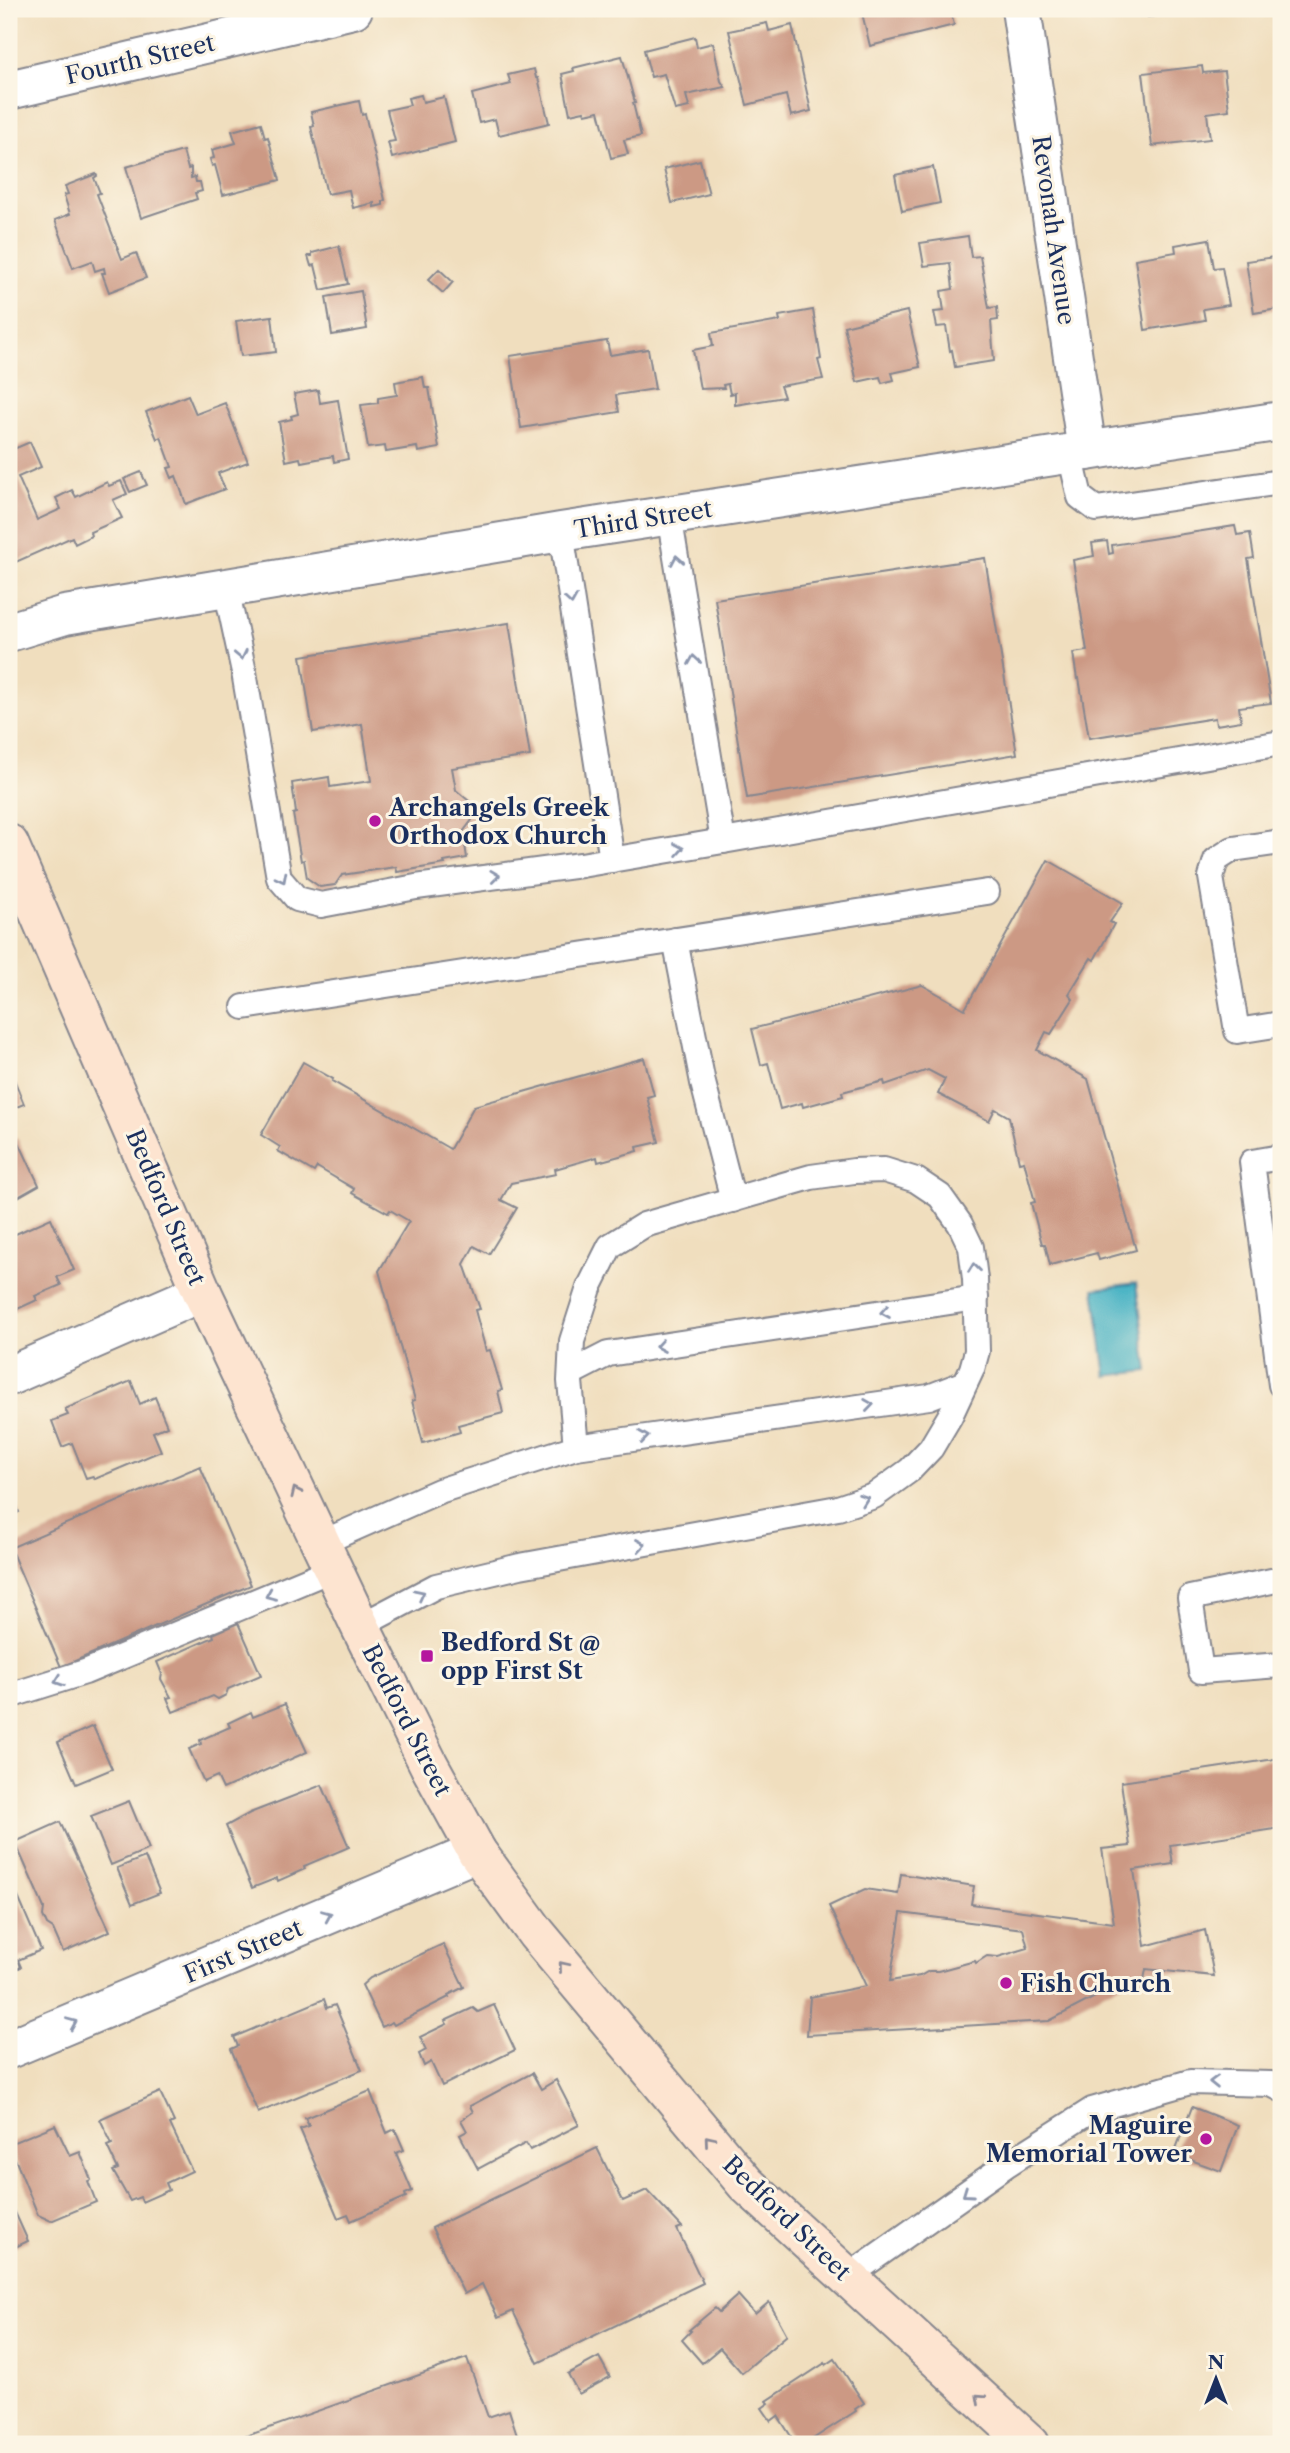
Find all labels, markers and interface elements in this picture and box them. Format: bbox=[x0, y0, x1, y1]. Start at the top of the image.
street label: Fourth Street bbox=[63, 28, 218, 90]
street label: Revonah Avenue bbox=[1026, 133, 1082, 327]
street label: Third Street bbox=[572, 494, 714, 544]
one-way arrow bbox=[670, 554, 685, 566]
one-way arrow bbox=[564, 594, 579, 606]
one-way arrow bbox=[232, 649, 247, 661]
one-way arrow bbox=[687, 654, 702, 666]
place label: Archangels Greek Orthodox Church bbox=[388, 793, 610, 850]
marker: Archangels Greek Orthodox Church bbox=[367, 813, 383, 829]
one-way arrow bbox=[673, 842, 685, 857]
one-way arrow bbox=[489, 869, 501, 884]
one-way arrow bbox=[274, 870, 288, 883]
street label: Bedford Street bbox=[120, 1125, 212, 1290]
one-way arrow bbox=[966, 1262, 981, 1273]
one-way arrow bbox=[879, 1304, 890, 1319]
one-way arrow bbox=[654, 1338, 665, 1353]
one-way arrow bbox=[863, 1398, 875, 1413]
one-way arrow bbox=[638, 1430, 650, 1445]
one-way arrow bbox=[291, 1487, 305, 1499]
one-way arrow bbox=[857, 1493, 870, 1507]
one-way arrow bbox=[635, 1538, 647, 1553]
one-way arrow bbox=[265, 1587, 277, 1601]
one-way arrow bbox=[413, 1589, 425, 1603]
place label: Bedford St @ opp First St bbox=[441, 1628, 601, 1685]
street label: Bedford Street bbox=[356, 1639, 458, 1801]
marker: Bedford St @ opp First St bbox=[419, 1648, 435, 1664]
one-way arrow bbox=[54, 1673, 66, 1687]
one-way arrow bbox=[320, 1910, 332, 1924]
street label: First Street bbox=[179, 1913, 307, 1989]
one-way arrow bbox=[559, 1961, 572, 1973]
place label: Fish Church bbox=[1020, 1969, 1172, 1998]
marker: Fish Church bbox=[998, 1975, 1014, 1991]
one-way arrow bbox=[65, 2017, 77, 2031]
one-way arrow bbox=[1209, 2075, 1220, 2090]
place label: Maguire Memorial Tower bbox=[986, 2111, 1192, 2168]
marker: Maguire Memorial Tower bbox=[1198, 2131, 1214, 2147]
one-way arrow bbox=[705, 2135, 718, 2148]
street label: Bedford Street bbox=[717, 2150, 857, 2287]
one-way arrow bbox=[962, 2185, 975, 2197]
north arrow bbox=[1182, 2344, 1252, 2414]
text: N bbox=[1208, 2351, 1224, 2374]
one-way arrow bbox=[975, 2394, 988, 2406]

